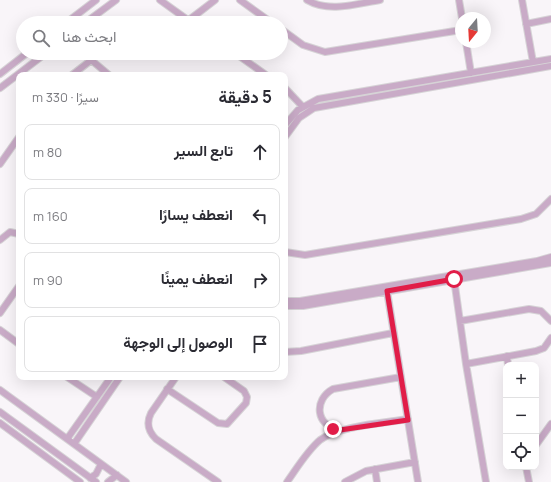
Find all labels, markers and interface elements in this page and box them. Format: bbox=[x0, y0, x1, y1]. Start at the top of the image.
north arrow bbox=[455, 12, 491, 48]
search box bbox=[16, 16, 288, 60]
text: ابحث هنا bbox=[62, 26, 116, 47]
icon: search bbox=[30, 27, 52, 49]
text: 5 دقيقة bbox=[219, 85, 272, 108]
text: سيرًا · 330 m bbox=[32, 88, 99, 106]
text: تابع السير bbox=[174, 140, 233, 161]
icon: ahead bbox=[249, 141, 271, 163]
text: 80 m bbox=[33, 143, 62, 161]
text: انعطف يسارًا bbox=[159, 204, 233, 225]
icon: left bbox=[249, 205, 271, 227]
text: 160 m bbox=[33, 207, 68, 225]
text: انعطف يمينًا bbox=[161, 268, 233, 289]
icon: right bbox=[249, 269, 271, 291]
route start bbox=[445, 270, 463, 288]
text: 90 m bbox=[33, 271, 63, 289]
text: الوصول إلى الوجهة bbox=[123, 332, 233, 353]
icon: arrive bbox=[249, 333, 271, 355]
map controls bbox=[503, 362, 539, 470]
button: + bbox=[503, 362, 539, 398]
button: − bbox=[503, 398, 539, 434]
route end bbox=[324, 420, 342, 438]
button: locate bbox=[503, 434, 539, 470]

